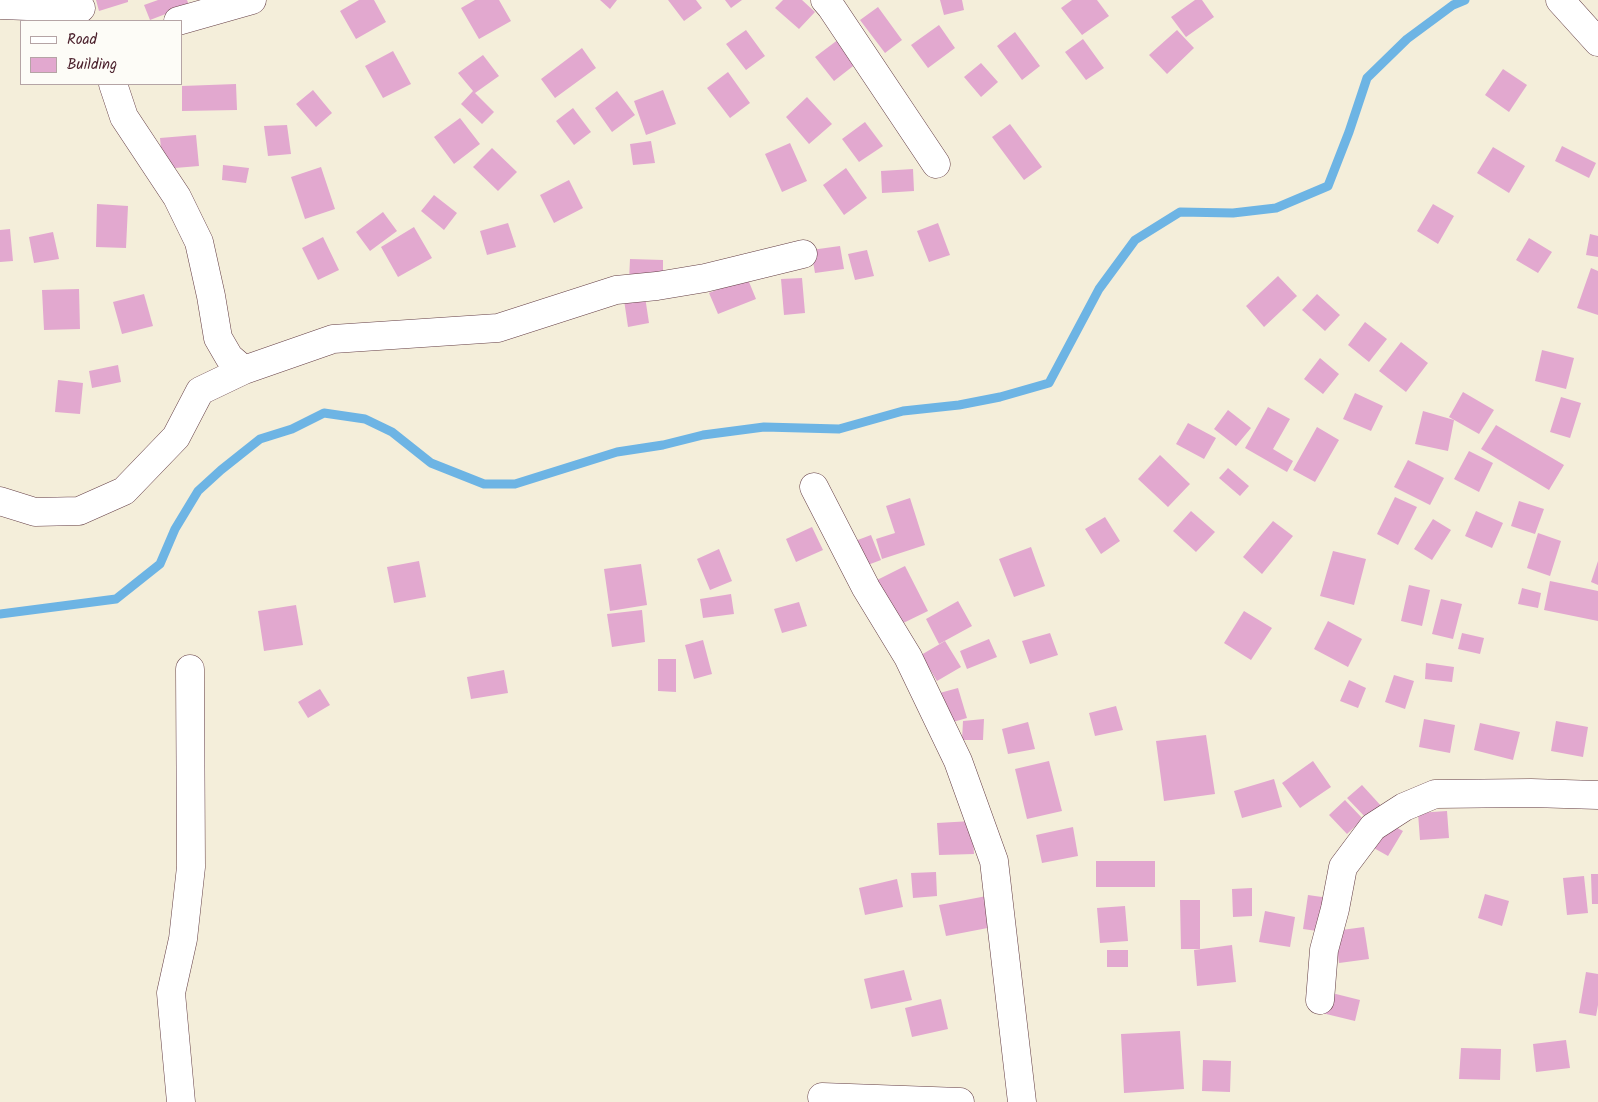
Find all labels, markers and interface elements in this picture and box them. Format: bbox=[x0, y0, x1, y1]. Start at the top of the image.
legend bbox=[20, 20, 182, 85]
text: Road bbox=[67, 28, 97, 52]
text: Building bbox=[67, 53, 117, 77]

